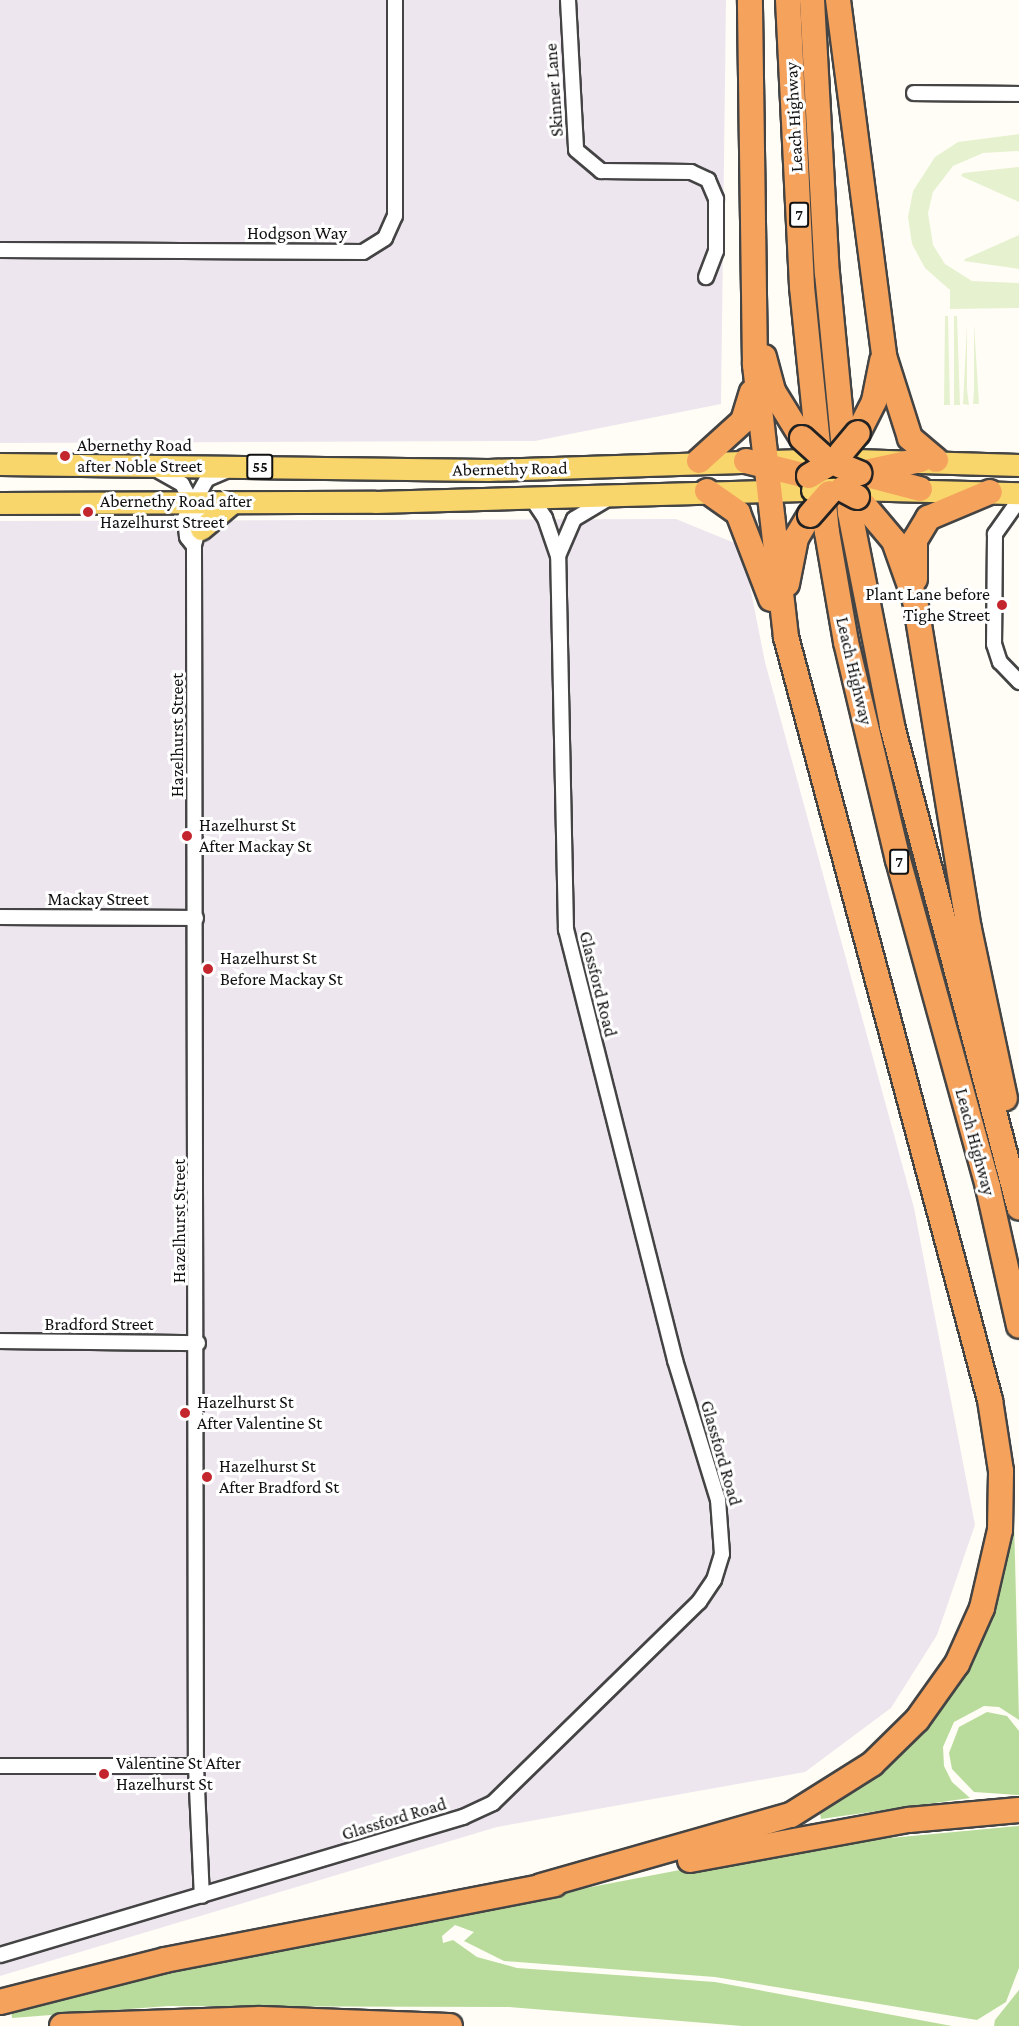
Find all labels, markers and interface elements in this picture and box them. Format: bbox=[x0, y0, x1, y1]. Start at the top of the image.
street label: Skinner Lane bbox=[540, 43, 568, 137]
street label: Leach Highway bbox=[780, 61, 808, 173]
road number: 7 bbox=[788, 202, 810, 228]
street label: Hodgson Way bbox=[247, 222, 347, 244]
place label: Abernethy Road after Noble Street bbox=[77, 435, 202, 478]
marker: Abernethy Road after Noble Street bbox=[58, 449, 72, 463]
road number: 55 bbox=[245, 454, 275, 480]
street label: Abernethy Road bbox=[452, 457, 568, 481]
place label: Abernethy Road after Hazelhurst Street bbox=[100, 491, 252, 534]
marker: Abernethy Road after Hazelhurst Street bbox=[81, 505, 95, 519]
place label: Plant Lane before Tighe Street bbox=[865, 584, 990, 626]
marker: Plant Lane before Tighe Street bbox=[995, 598, 1009, 612]
street label: Leach Highway bbox=[831, 615, 877, 727]
street label: Hazelhurst Street bbox=[166, 673, 188, 797]
place label: Hazelhurst St After Mackay St bbox=[199, 815, 312, 858]
marker: Hazelhurst St After Mackay St bbox=[180, 829, 194, 843]
road number: 7 bbox=[888, 849, 910, 875]
street label: Mackay Street bbox=[47, 888, 149, 910]
street label: Glassford Road bbox=[574, 929, 622, 1039]
place label: Hazelhurst St Before Mackay St bbox=[220, 948, 343, 990]
marker: Hazelhurst St Before Mackay St bbox=[201, 962, 215, 976]
street label: Leach Highway bbox=[950, 1086, 1000, 1198]
street label: Hazelhurst Street bbox=[168, 1159, 190, 1283]
street label: Bradford Street bbox=[45, 1313, 153, 1335]
place label: Hazelhurst St After Valentine St bbox=[197, 1392, 322, 1434]
street label: Glassford Road bbox=[696, 1398, 746, 1508]
marker: Hazelhurst St After Valentine St bbox=[178, 1406, 192, 1420]
place label: Hazelhurst St After Bradford St bbox=[219, 1456, 339, 1498]
marker: Hazelhurst St After Bradford St bbox=[200, 1470, 214, 1484]
place label: Valentine St After Hazelhurst St bbox=[116, 1753, 241, 1796]
marker: Valentine St After Hazelhurst St bbox=[97, 1767, 111, 1781]
street label: Glassford Road bbox=[339, 1793, 449, 1845]

